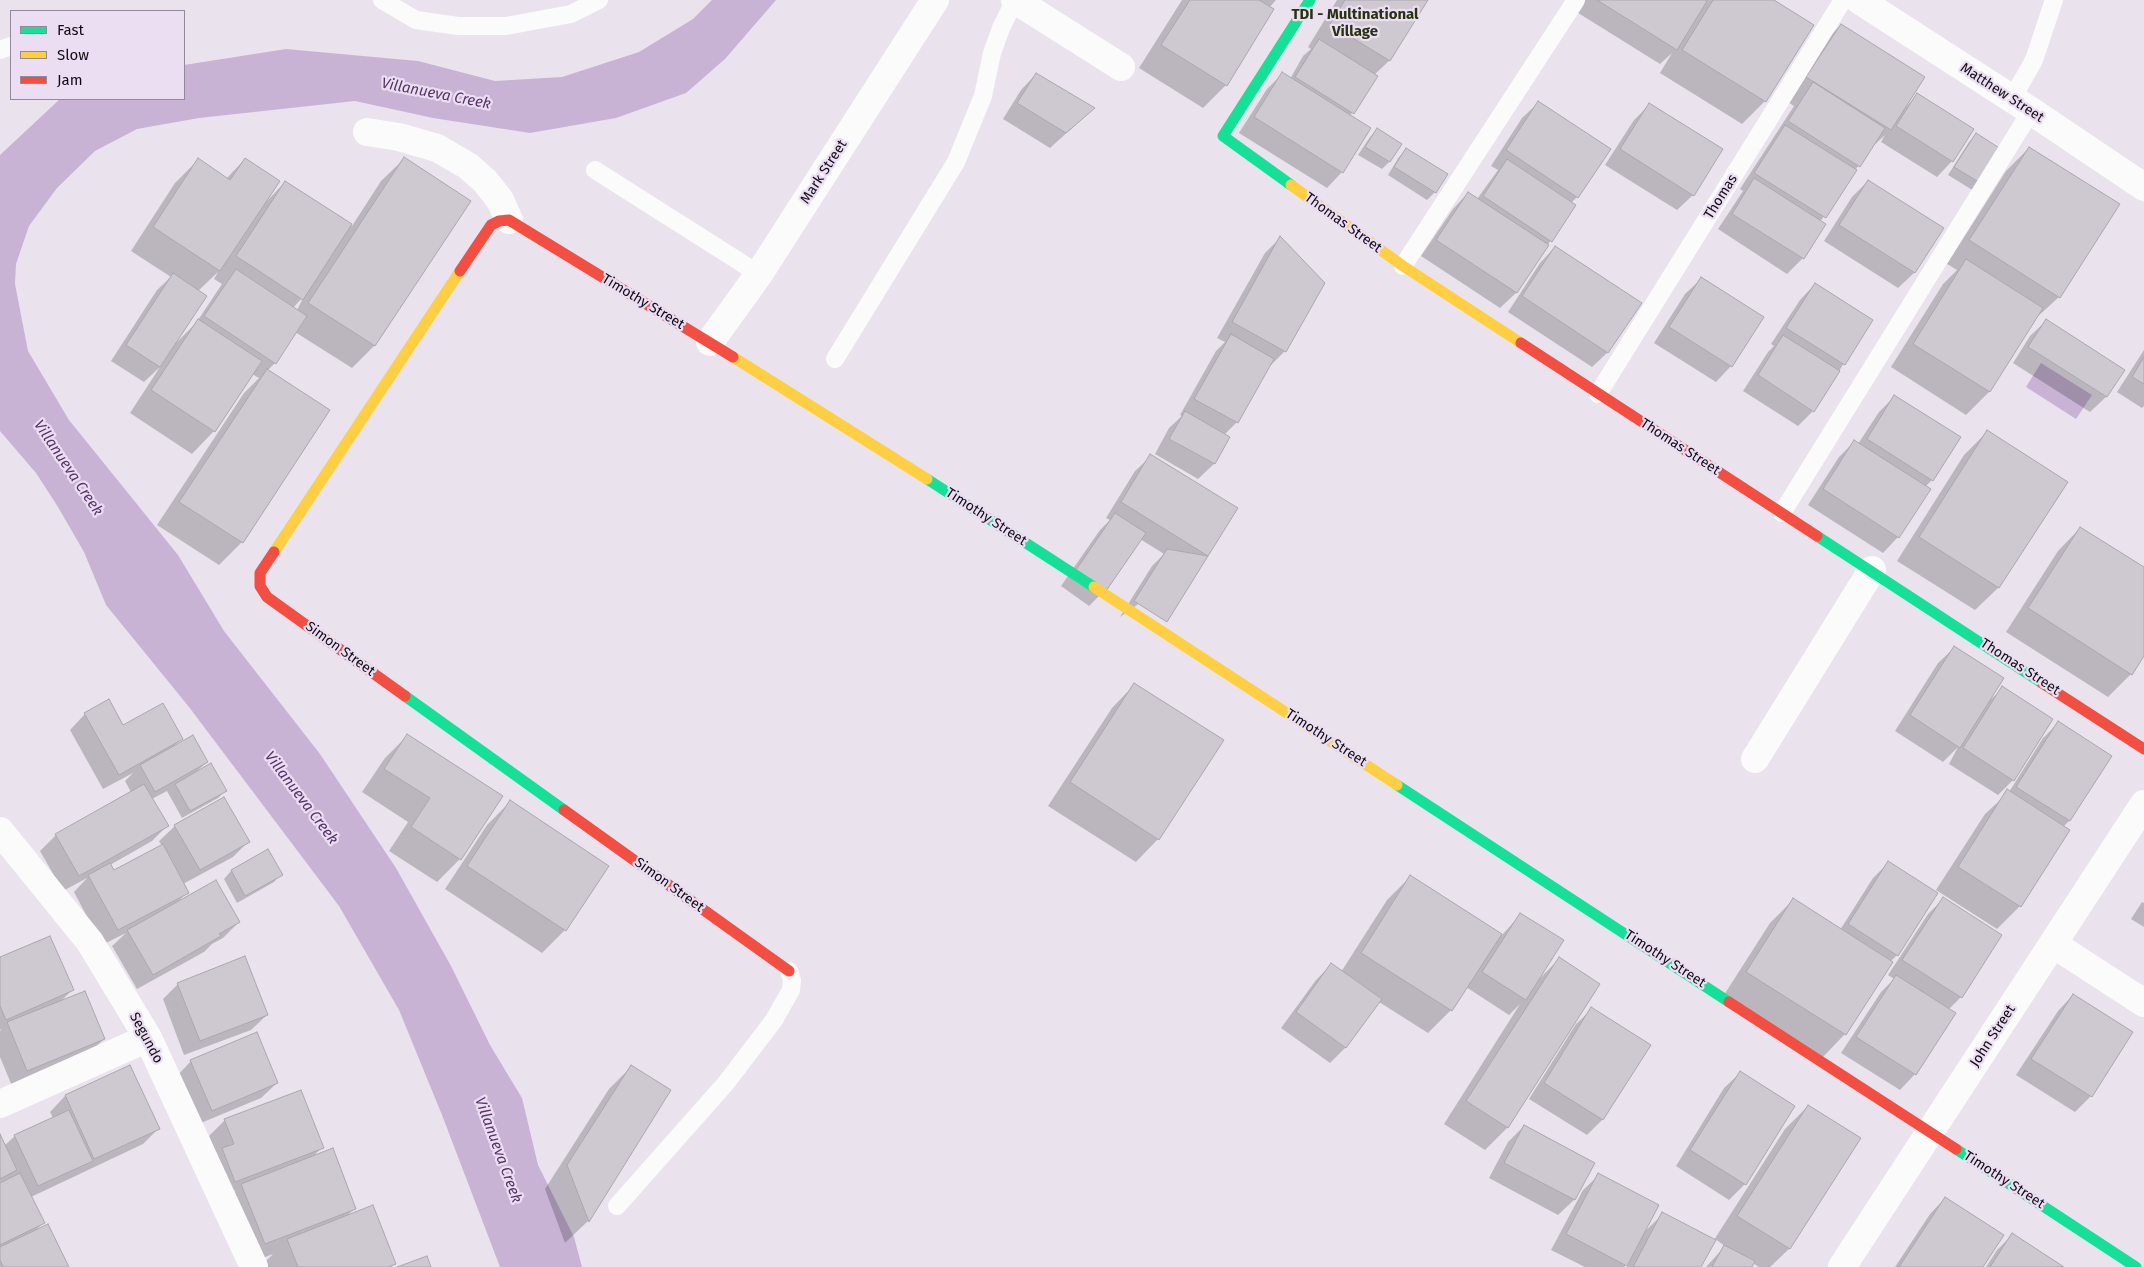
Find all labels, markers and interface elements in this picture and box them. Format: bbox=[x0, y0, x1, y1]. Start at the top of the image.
district label: TDI - Multinational Village bbox=[1291, 6, 1419, 41]
legend bbox=[10, 10, 185, 100]
text: Fast bbox=[57, 21, 84, 39]
text: Slow bbox=[57, 46, 89, 64]
street label: Matthew Street bbox=[1957, 60, 2047, 126]
text: Jam bbox=[57, 71, 83, 89]
water label: Villanueva Creek bbox=[380, 75, 492, 113]
street label: Mark Street bbox=[797, 137, 851, 207]
street label: Thomas bbox=[1701, 172, 1741, 222]
street label: Thomas Street bbox=[1301, 189, 1385, 257]
street label: Timothy Street bbox=[599, 271, 687, 333]
street label: Thomas Street bbox=[1637, 415, 1723, 479]
water label: Villanueva Creek bbox=[29, 417, 107, 519]
street label: Timothy Street bbox=[942, 485, 1030, 549]
street label: Simon Street bbox=[302, 618, 378, 680]
street label: Thomas Street bbox=[1977, 635, 2063, 699]
street label: Timothy Street bbox=[1282, 706, 1370, 770]
water label: Villanueva Creek bbox=[260, 748, 342, 848]
street label: Simon Street bbox=[631, 854, 707, 916]
street label: Timothy Street bbox=[1621, 927, 1709, 991]
street label: John Street bbox=[1967, 1002, 2019, 1070]
street label: Segundo bbox=[126, 1010, 166, 1066]
water label: Villanueva Creek bbox=[471, 1095, 525, 1205]
street label: Timothy Street bbox=[1960, 1148, 2048, 1212]

